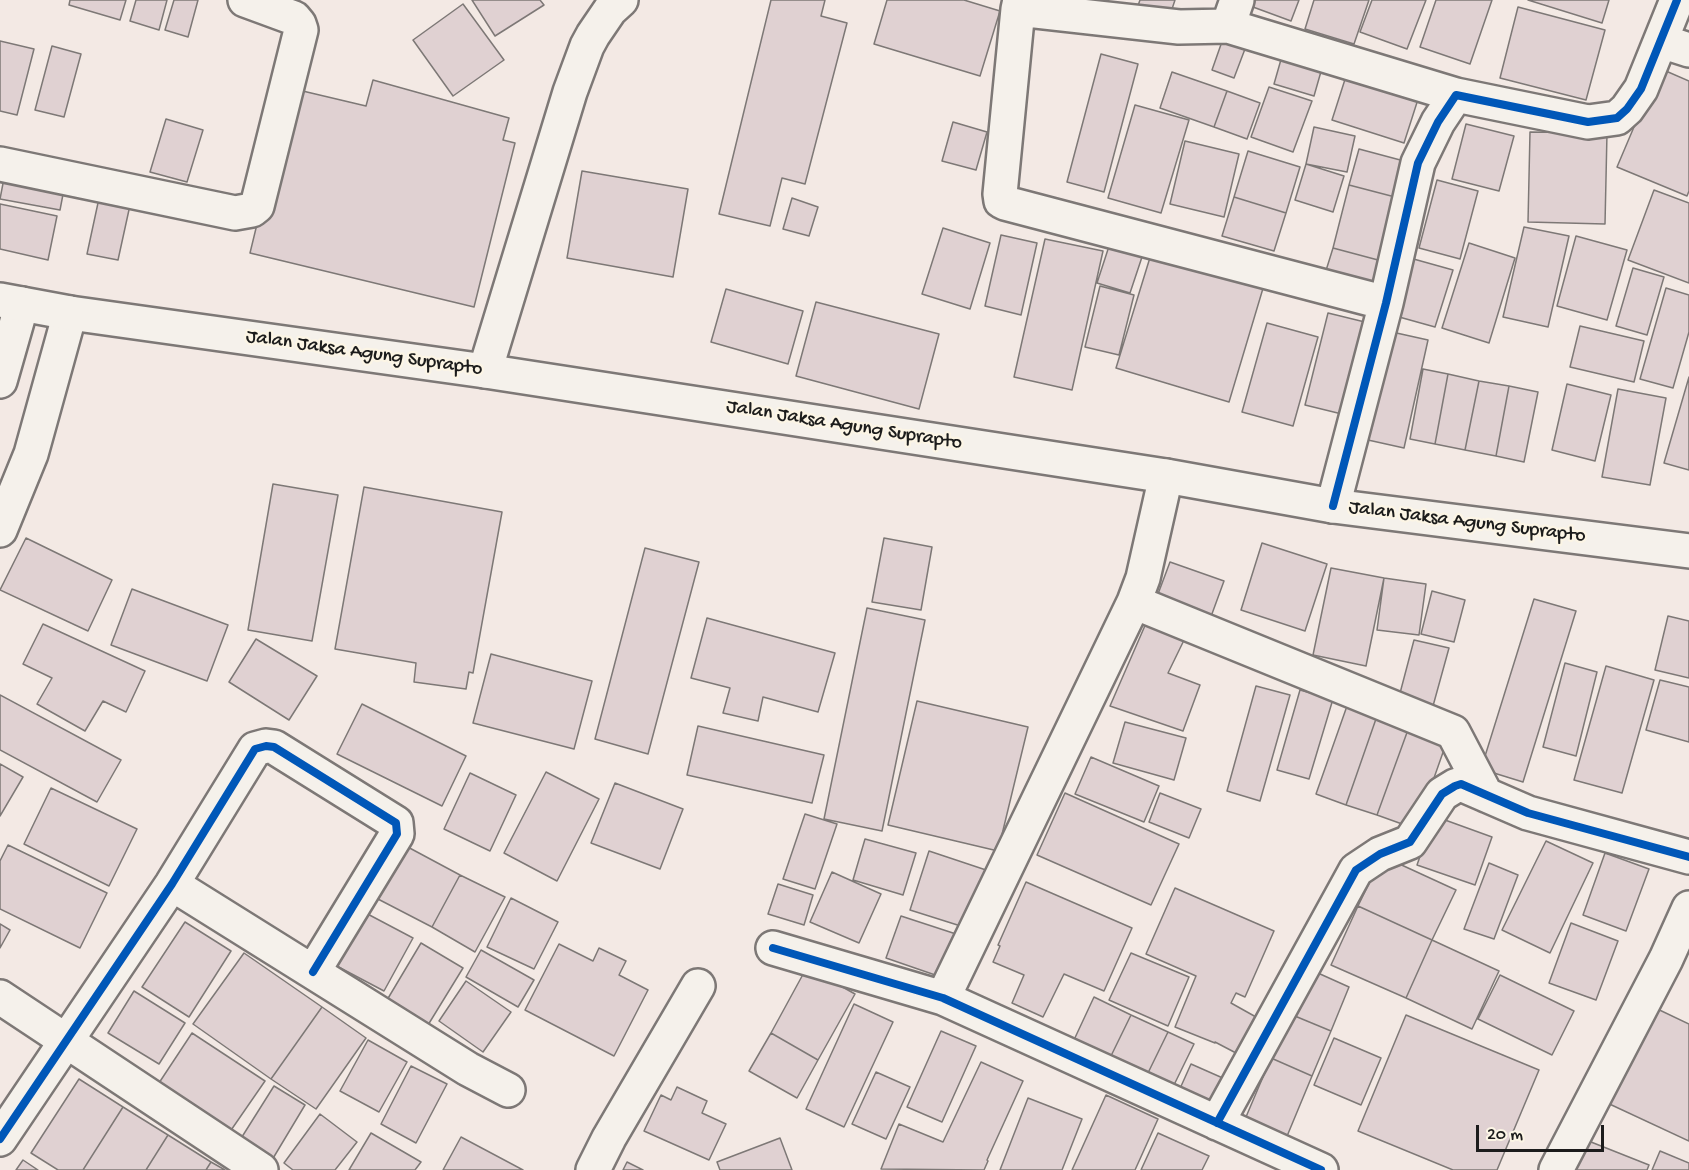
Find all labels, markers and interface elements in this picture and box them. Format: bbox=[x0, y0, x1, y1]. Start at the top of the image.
street label: Jalan Jaksa Agung Suprapto bbox=[244, 326, 484, 382]
street label: Jalan Jaksa Agung Suprapto bbox=[724, 395, 964, 457]
street label: Jalan Jaksa Agung Suprapto bbox=[1347, 497, 1587, 549]
scale bar bbox=[1479, 1113, 1606, 1151]
text: 20 m bbox=[1487, 1125, 1523, 1146]

